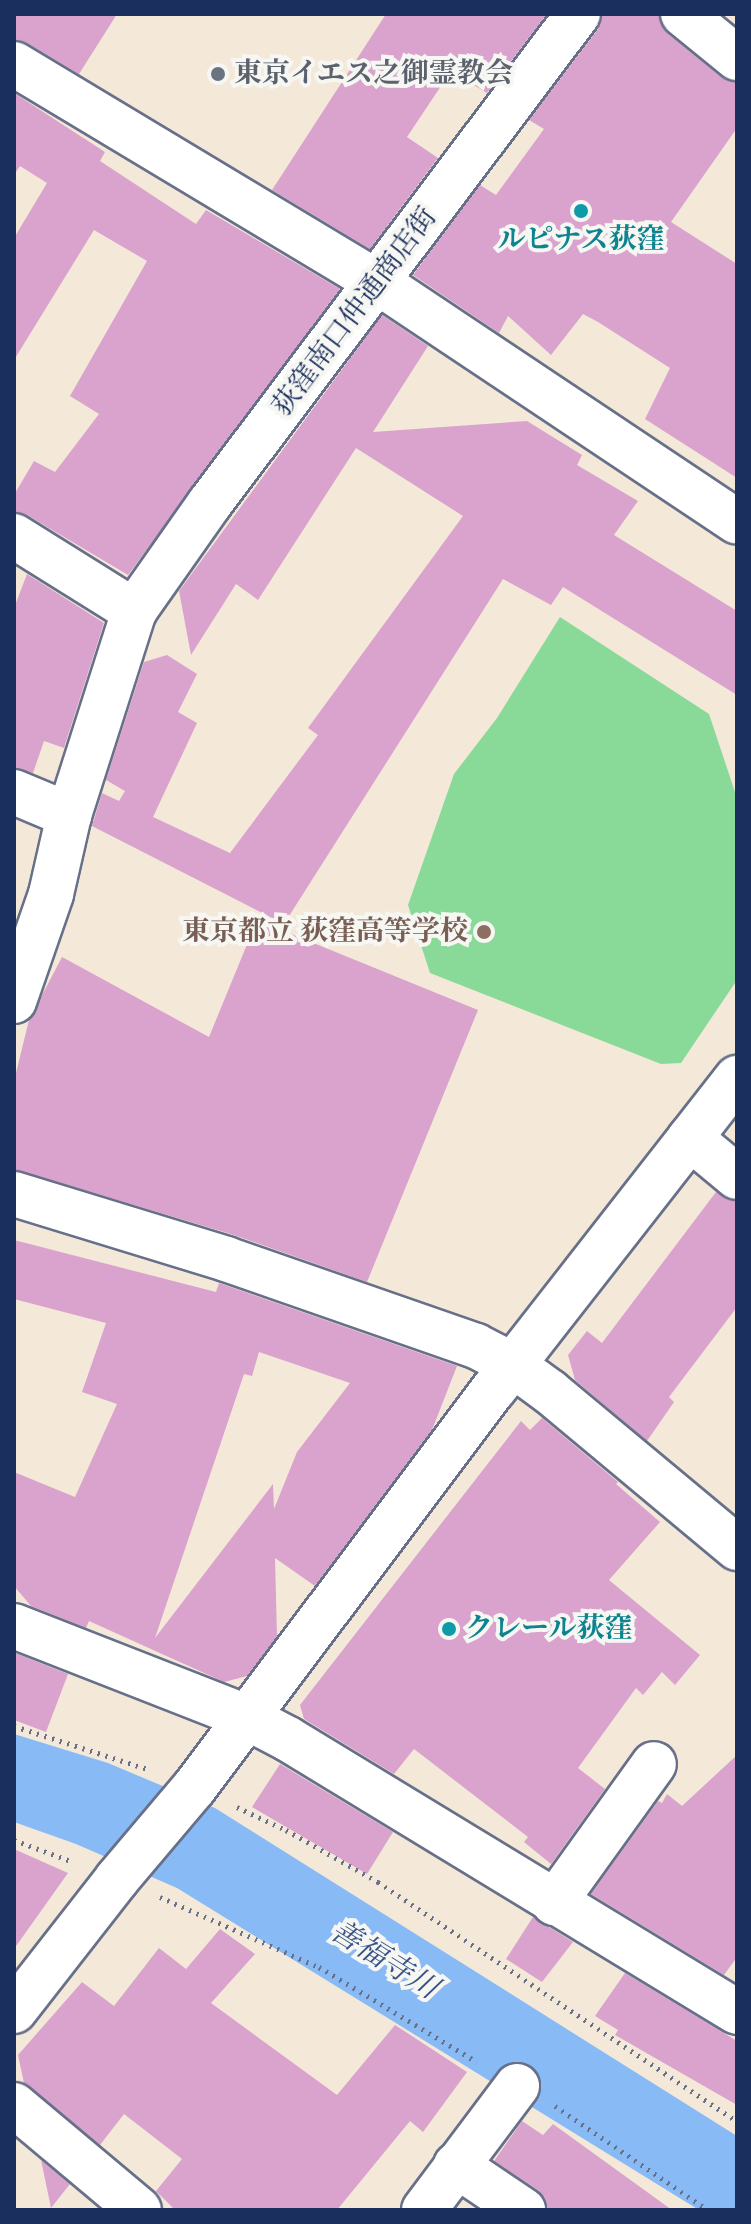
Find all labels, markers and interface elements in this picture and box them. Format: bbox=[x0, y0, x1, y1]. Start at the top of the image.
place label: 東京イエス之御霊教会 bbox=[234, 57, 514, 91]
marker: 東京イエス之御霊教会 bbox=[209, 65, 227, 83]
street label: 荻窪南口仲通商店街 bbox=[266, 201, 444, 423]
marker: ルピナス荻窪 bbox=[572, 202, 590, 220]
place label: ルピナス荻窪 bbox=[497, 223, 665, 257]
place label: 東京都立 荻窪高等学校 bbox=[182, 915, 468, 949]
marker: 東京都立 荻窪高等学校 bbox=[475, 923, 493, 941]
place label: クレール荻窪 bbox=[465, 1612, 633, 1646]
marker: クレール荻窪 bbox=[440, 1620, 458, 1638]
water label: 善福寺川 bbox=[324, 1913, 444, 2007]

